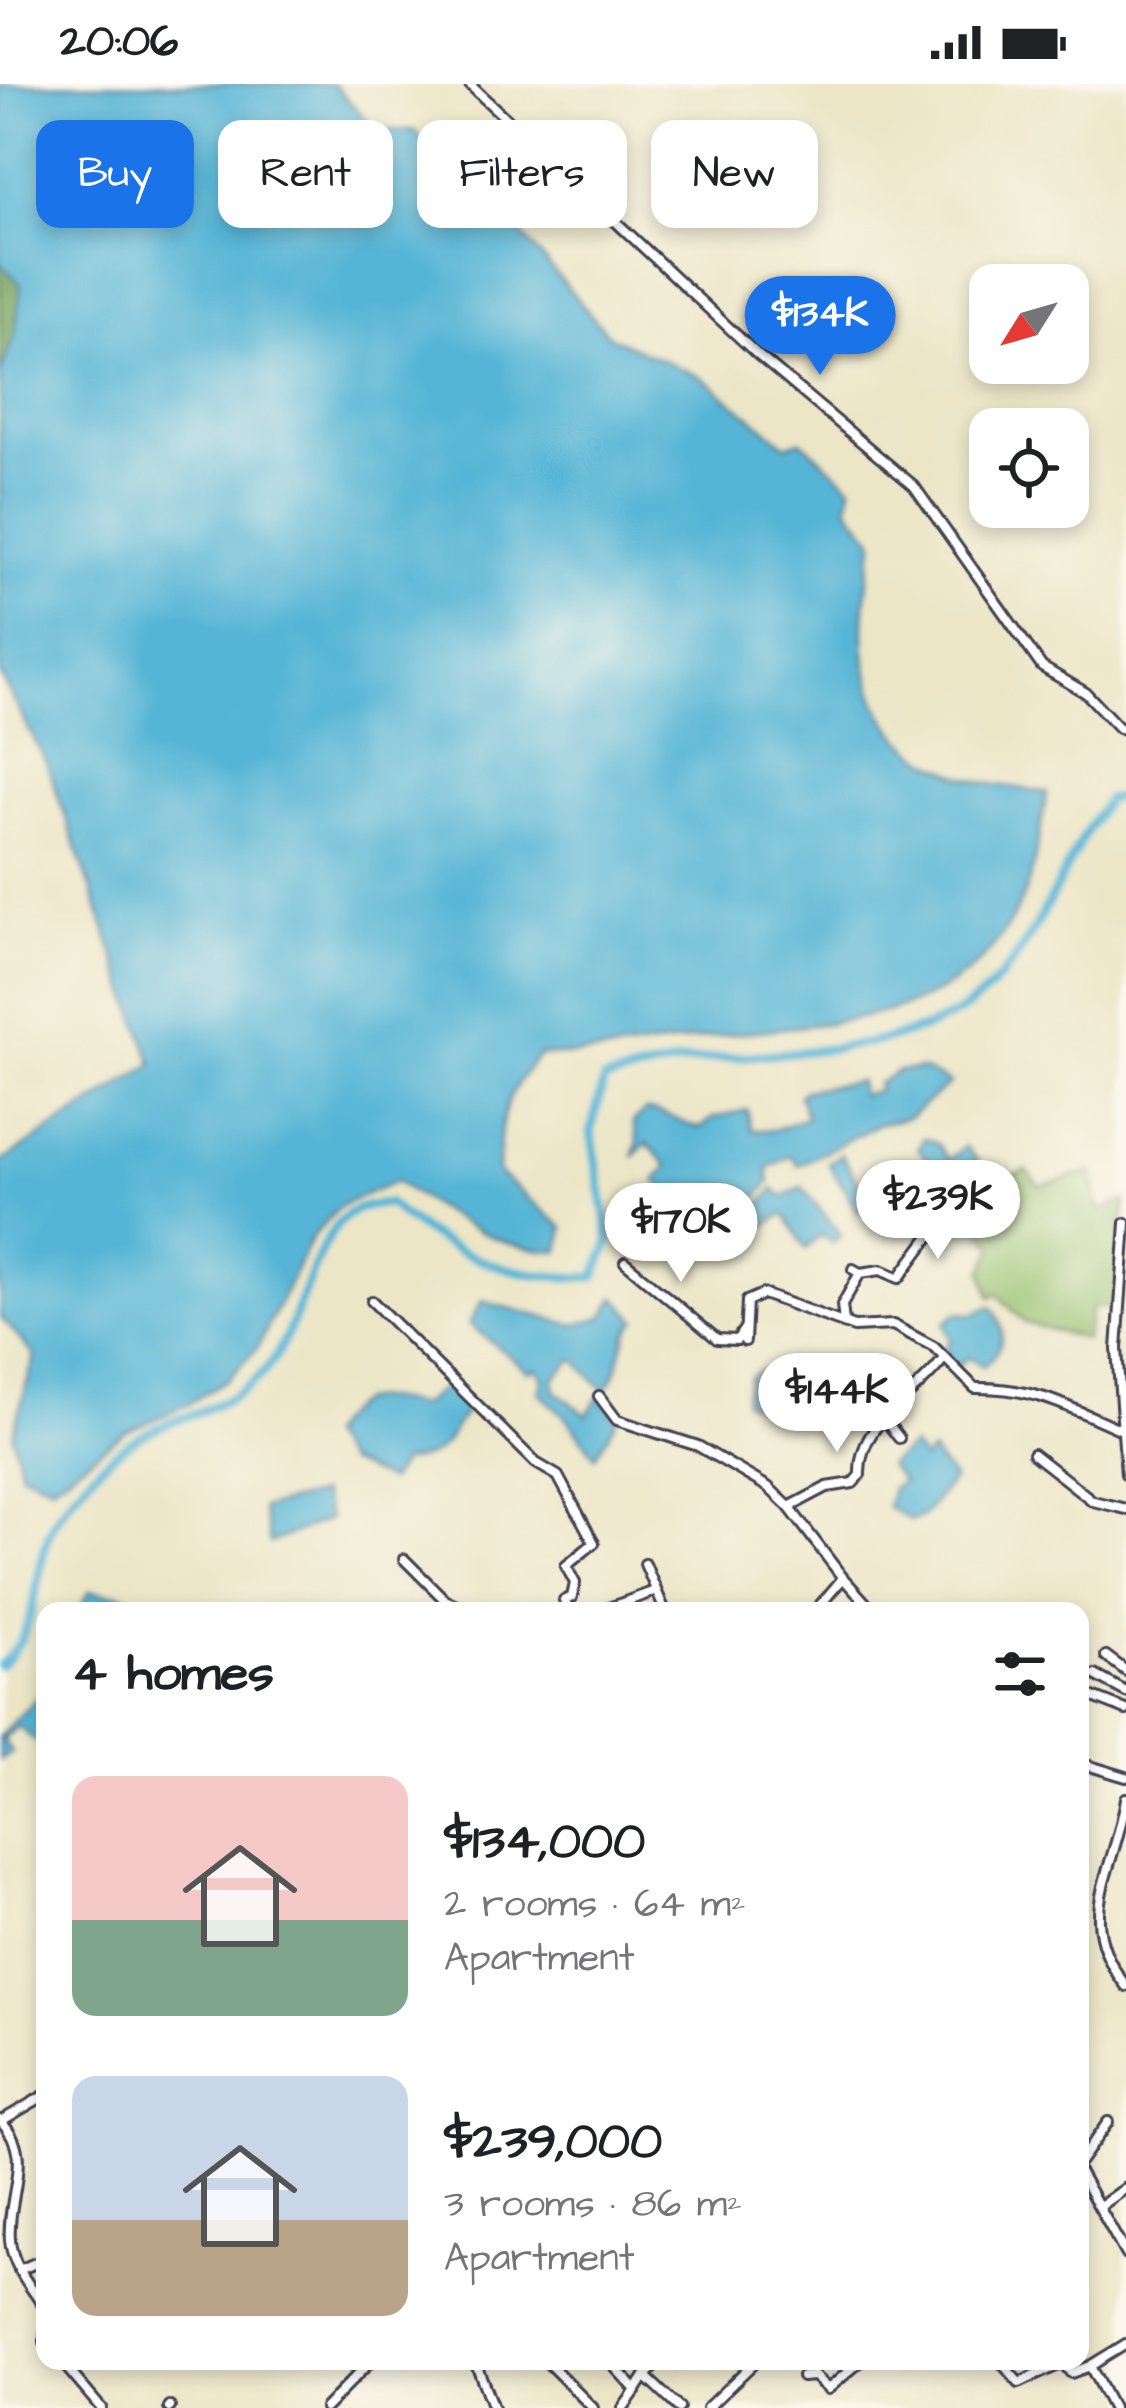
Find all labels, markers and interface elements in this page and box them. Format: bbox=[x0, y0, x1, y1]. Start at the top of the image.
text: 20:06 bbox=[60, 11, 178, 73]
chip: Buy bbox=[36, 120, 194, 228]
chip: Rent bbox=[218, 120, 393, 228]
chip: Filters bbox=[417, 120, 627, 228]
chip: New bbox=[651, 120, 818, 228]
north arrow bbox=[969, 264, 1089, 384]
map controls bbox=[969, 264, 1089, 528]
pin: $134K bbox=[736, 276, 904, 378]
text: $134K bbox=[772, 288, 868, 342]
button: locate bbox=[969, 408, 1089, 528]
pin: $239K bbox=[854, 1160, 1022, 1262]
text: $239K bbox=[883, 1172, 993, 1226]
pin: $170K bbox=[597, 1183, 765, 1285]
text: $170K bbox=[632, 1195, 730, 1249]
pin: $144K bbox=[753, 1353, 921, 1455]
text: $144K bbox=[785, 1365, 889, 1419]
text: 4 homes bbox=[72, 1639, 274, 1710]
icon: filters bbox=[987, 1641, 1053, 1707]
text: $134,000 bbox=[444, 1807, 645, 1878]
icon: home bbox=[168, 1824, 312, 1968]
text: 2 rooms · 64 m² bbox=[444, 1878, 746, 1932]
text: Apartment bbox=[444, 1932, 635, 1986]
text: $239,000 bbox=[444, 2107, 662, 2178]
icon: home bbox=[168, 2124, 312, 2268]
text: 3 rooms · 86 m² bbox=[444, 2178, 742, 2232]
text: Apartment bbox=[444, 2232, 635, 2286]

